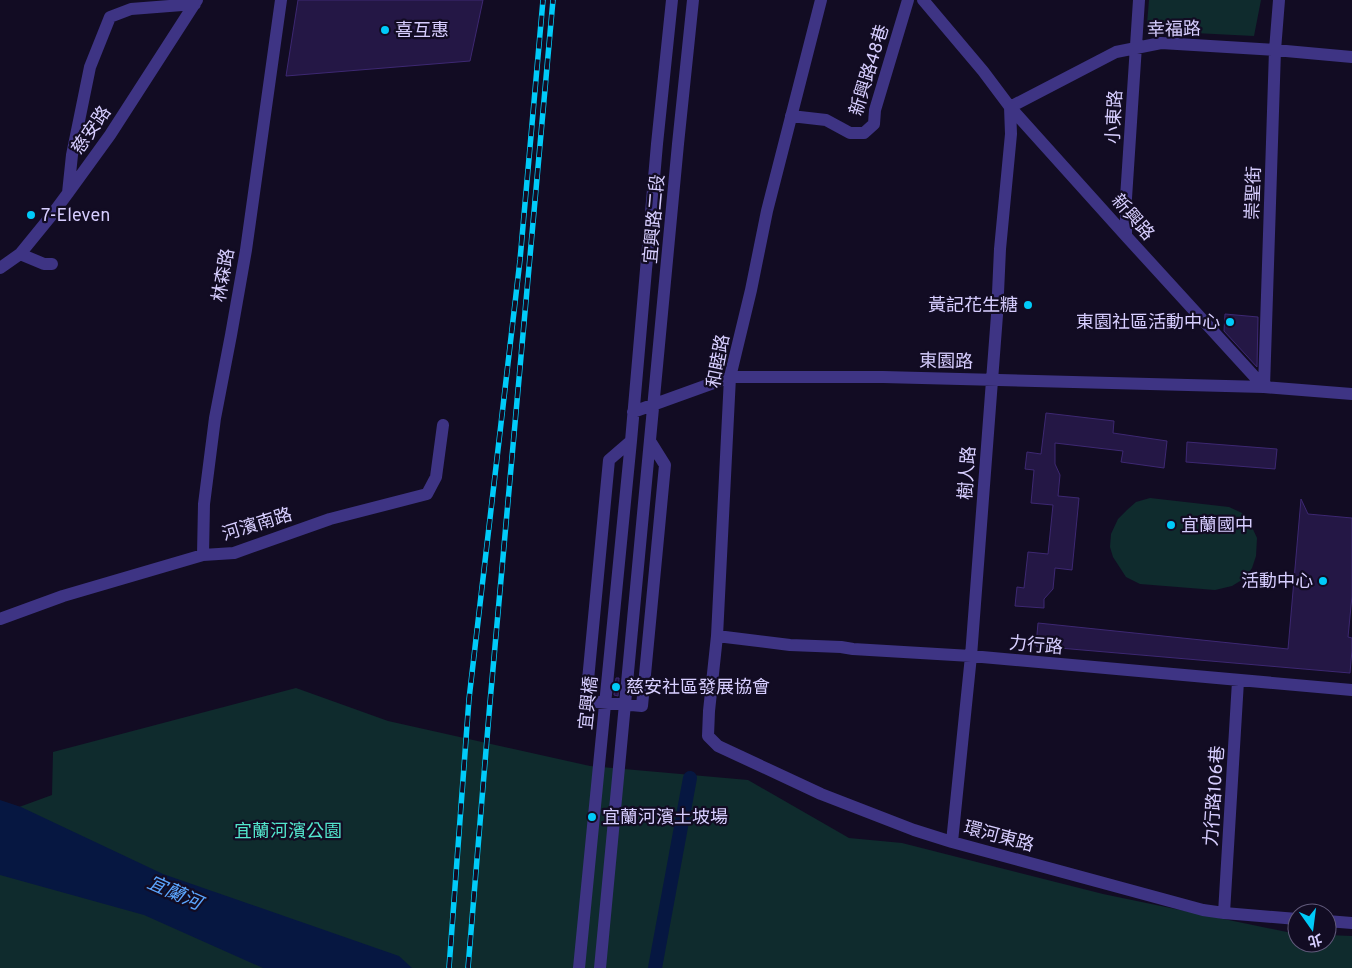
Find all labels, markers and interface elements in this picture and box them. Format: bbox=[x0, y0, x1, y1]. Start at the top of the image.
street label: 幸福路 bbox=[1147, 19, 1201, 42]
place label: 喜互惠 bbox=[395, 20, 449, 43]
street label: 新興路48巷 bbox=[846, 22, 895, 119]
marker: 喜互惠 bbox=[379, 24, 391, 36]
street label: 小東路 bbox=[1103, 90, 1128, 145]
street label: 慈安路 bbox=[67, 102, 117, 160]
street label: 崇聖街 bbox=[1242, 166, 1267, 220]
street label: 宜興路二段 bbox=[640, 173, 671, 265]
street label: 新興路 bbox=[1105, 190, 1158, 246]
place label: 7-Eleven bbox=[41, 205, 110, 228]
marker: 7-Eleven bbox=[25, 209, 37, 221]
street label: 林森路 bbox=[208, 247, 240, 304]
place label: 黃記花生糖 bbox=[928, 295, 1018, 318]
marker: 黃記花生糖 bbox=[1022, 299, 1034, 311]
place label: 東園社區活動中心 bbox=[1076, 312, 1220, 335]
marker: 東園社區活動中心 bbox=[1224, 316, 1236, 328]
street label: 和睦路 bbox=[703, 333, 736, 390]
street label: 東園路 bbox=[919, 351, 973, 374]
street label: 樹人路 bbox=[955, 445, 982, 501]
street label: 河濱南路 bbox=[220, 504, 295, 547]
place label: 宜蘭國中 bbox=[1181, 515, 1253, 538]
marker: 宜蘭國中 bbox=[1165, 519, 1177, 531]
place label: 活動中心 bbox=[1241, 571, 1313, 594]
marker: 活動中心 bbox=[1317, 575, 1329, 587]
street label: 力行路 bbox=[1008, 633, 1064, 660]
street label: 宜興橋 bbox=[575, 675, 604, 731]
place label: 慈安社區發展協會 bbox=[626, 677, 770, 700]
marker: 慈安社區發展協會 bbox=[610, 681, 622, 693]
street label: 力行路106巷 bbox=[1201, 745, 1230, 847]
place label: 宜蘭河濱土坡場 bbox=[602, 807, 728, 830]
marker: 宜蘭河濱土坡場 bbox=[586, 811, 598, 823]
street label: 環河東路 bbox=[961, 817, 1036, 858]
park label: 宜蘭河濱公園 bbox=[234, 821, 342, 844]
water label: 宜蘭河 bbox=[143, 871, 209, 918]
north arrow bbox=[1287, 903, 1337, 953]
text: 北 bbox=[1306, 929, 1324, 949]

